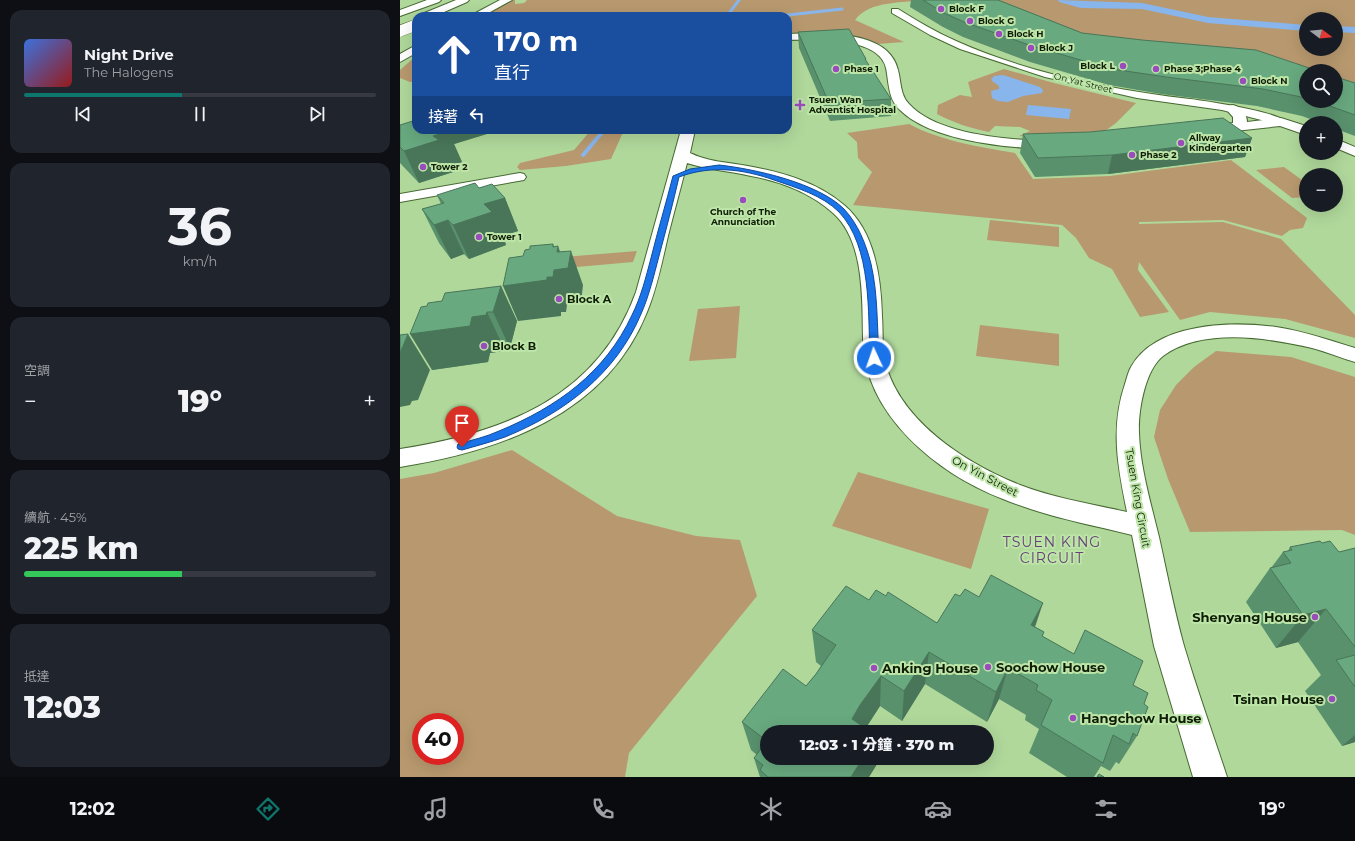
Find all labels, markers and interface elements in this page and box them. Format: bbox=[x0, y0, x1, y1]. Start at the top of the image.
place label: Block F bbox=[949, 3, 984, 14]
marker: Block F bbox=[936, 4, 946, 14]
north arrow bbox=[1299, 12, 1343, 56]
map controls bbox=[1299, 12, 1343, 212]
place label: Block G bbox=[978, 15, 1014, 26]
marker: Block G bbox=[965, 16, 975, 26]
text: 170 m bbox=[494, 24, 578, 58]
icon: ahead bbox=[428, 28, 480, 80]
place label: Block H bbox=[1007, 28, 1044, 39]
marker: Block H bbox=[994, 29, 1004, 39]
place label: Block J bbox=[1039, 42, 1073, 53]
marker: Block J bbox=[1026, 43, 1036, 53]
text: Night Drive bbox=[84, 45, 174, 64]
place label: Block L bbox=[1080, 60, 1116, 71]
marker: Block L bbox=[1118, 61, 1128, 71]
text: 直行 bbox=[494, 62, 530, 84]
place label: Phase 1 bbox=[844, 63, 879, 74]
place label: Phase 3;Phase 4 bbox=[1164, 63, 1241, 74]
text: The Halogens bbox=[84, 64, 173, 80]
marker: Phase 1 bbox=[831, 64, 841, 74]
marker: Phase 3;Phase 4 bbox=[1151, 64, 1161, 74]
button: search bbox=[1299, 64, 1343, 108]
street label: On Yat Street bbox=[1053, 70, 1114, 95]
place label: Block N bbox=[1251, 75, 1288, 86]
marker: Block N bbox=[1238, 76, 1248, 86]
place label: Tsuen Wan Adventist Hospital bbox=[808, 94, 896, 115]
marker: Tsuen Wan Adventist Hospital bbox=[794, 99, 806, 111]
icon: previous bbox=[72, 103, 94, 125]
icon: pause bbox=[189, 103, 211, 125]
icon: next bbox=[306, 103, 328, 125]
icon: left bbox=[466, 104, 488, 126]
text: 接著 bbox=[428, 107, 458, 126]
button: + bbox=[1299, 116, 1343, 160]
place label: Allway Kindergarten bbox=[1188, 132, 1252, 153]
marker: Allway Kindergarten bbox=[1176, 138, 1186, 148]
place label: Phase 2 bbox=[1140, 149, 1177, 160]
marker: Phase 2 bbox=[1127, 150, 1137, 160]
place label: Tower 2 bbox=[431, 161, 468, 172]
marker: Tower 2 bbox=[418, 162, 428, 172]
button: − bbox=[1299, 168, 1343, 212]
text: 36 bbox=[168, 195, 232, 258]
marker: Church of The Annunciation bbox=[738, 195, 748, 205]
place label: Church of The Annunciation bbox=[710, 206, 776, 227]
place label: Tower 1 bbox=[487, 231, 522, 242]
marker: Tower 1 bbox=[474, 232, 484, 242]
text: km/h bbox=[183, 253, 217, 269]
place label: Block A bbox=[567, 292, 612, 306]
marker: Block A bbox=[554, 294, 564, 304]
position arrow bbox=[853, 337, 895, 379]
place label: Block B bbox=[492, 339, 536, 353]
marker: Block B bbox=[479, 341, 489, 351]
text: 空調 bbox=[24, 362, 50, 378]
text: 19° bbox=[178, 383, 222, 420]
text: − bbox=[24, 388, 37, 415]
text: + bbox=[363, 388, 376, 415]
pin bbox=[445, 406, 479, 447]
icon: arrive bbox=[451, 412, 473, 434]
street label: Tsuen King Circuit bbox=[1122, 447, 1154, 549]
street label: On Yin Street bbox=[950, 453, 1021, 500]
text: 續航 · 45% bbox=[24, 509, 87, 525]
text: 225 km bbox=[24, 530, 138, 567]
district label: TSUEN KING CIRCUIT bbox=[1003, 533, 1101, 567]
place label: Shenyang House bbox=[1192, 609, 1307, 625]
marker: Shenyang House bbox=[1310, 612, 1320, 622]
place label: Soochow House bbox=[996, 659, 1105, 675]
place label: Anking House bbox=[881, 660, 978, 676]
marker: Soochow House bbox=[983, 662, 993, 672]
marker: Anking House bbox=[869, 663, 879, 673]
text: 抵達 bbox=[24, 668, 50, 684]
text: 12:03 bbox=[24, 689, 101, 726]
place label: Tsinan House bbox=[1233, 691, 1324, 707]
marker: Tsinan House bbox=[1327, 694, 1337, 704]
place label: Hangchow House bbox=[1081, 710, 1202, 726]
speed limit sign: 40 bbox=[412, 713, 464, 765]
marker: Hangchow House bbox=[1068, 713, 1078, 723]
text: 12:03 · 1 分鐘 · 370 m bbox=[800, 735, 954, 754]
icon: directions bbox=[254, 795, 282, 823]
icon: music bbox=[422, 795, 450, 823]
icon: phone bbox=[589, 795, 617, 823]
icon: climate bbox=[757, 795, 785, 823]
icon: car bbox=[924, 795, 952, 823]
icon: filters bbox=[1092, 795, 1120, 823]
text: 12:02 bbox=[70, 798, 115, 820]
text: 19° bbox=[1259, 798, 1285, 820]

